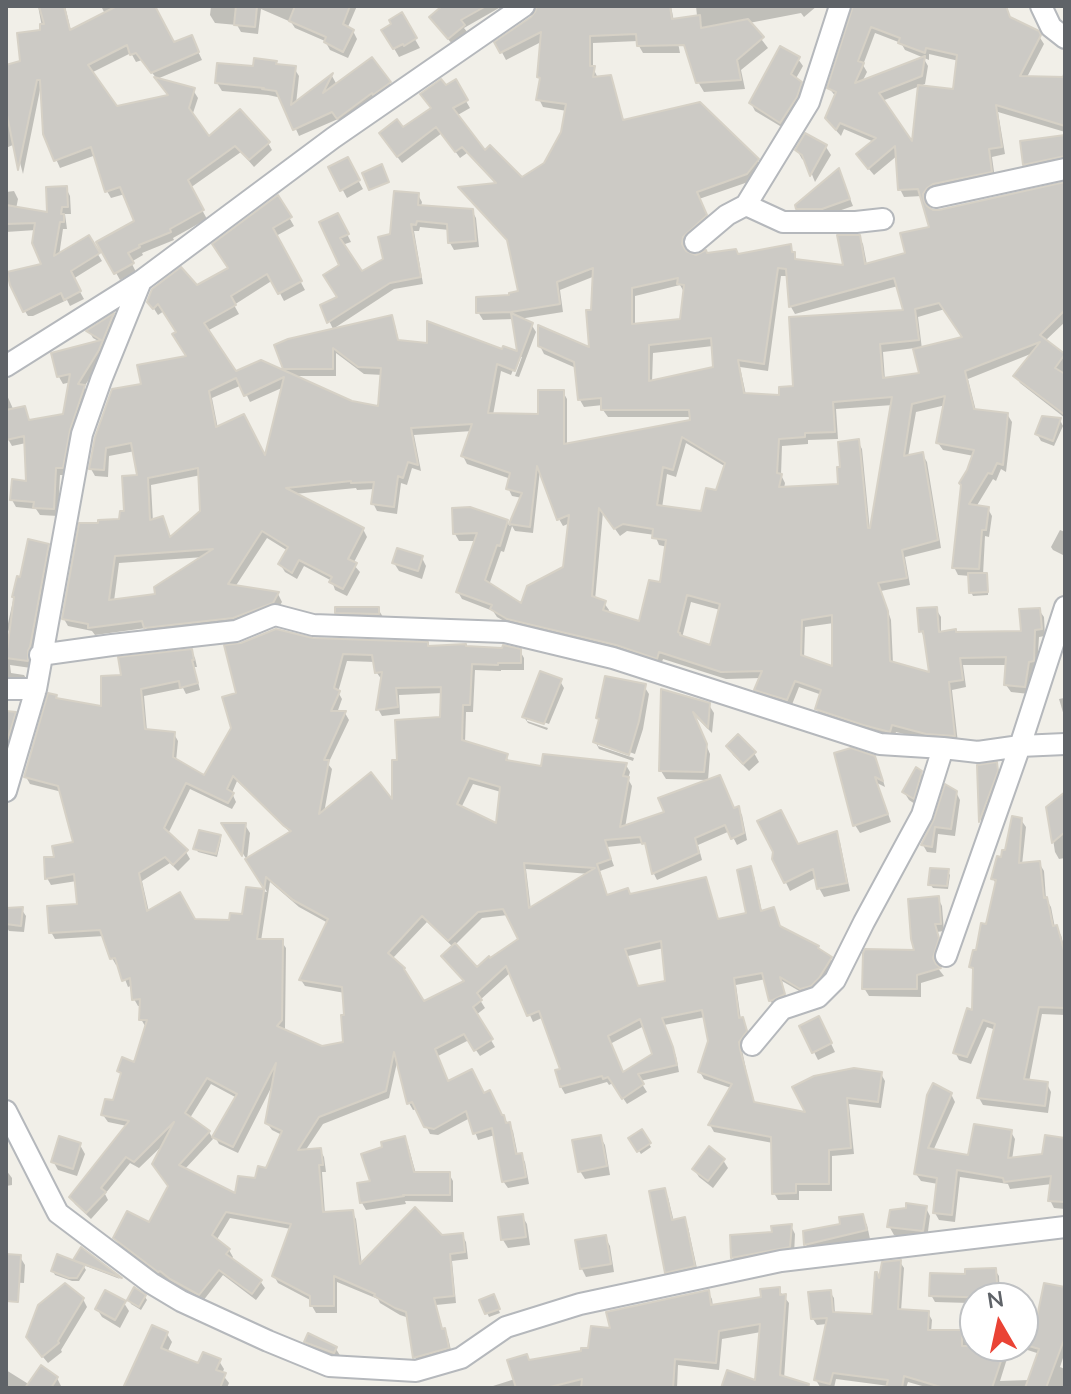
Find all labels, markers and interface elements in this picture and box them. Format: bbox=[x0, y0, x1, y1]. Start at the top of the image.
north arrow bbox=[959, 1282, 1039, 1362]
text: N bbox=[985, 1284, 1006, 1316]

